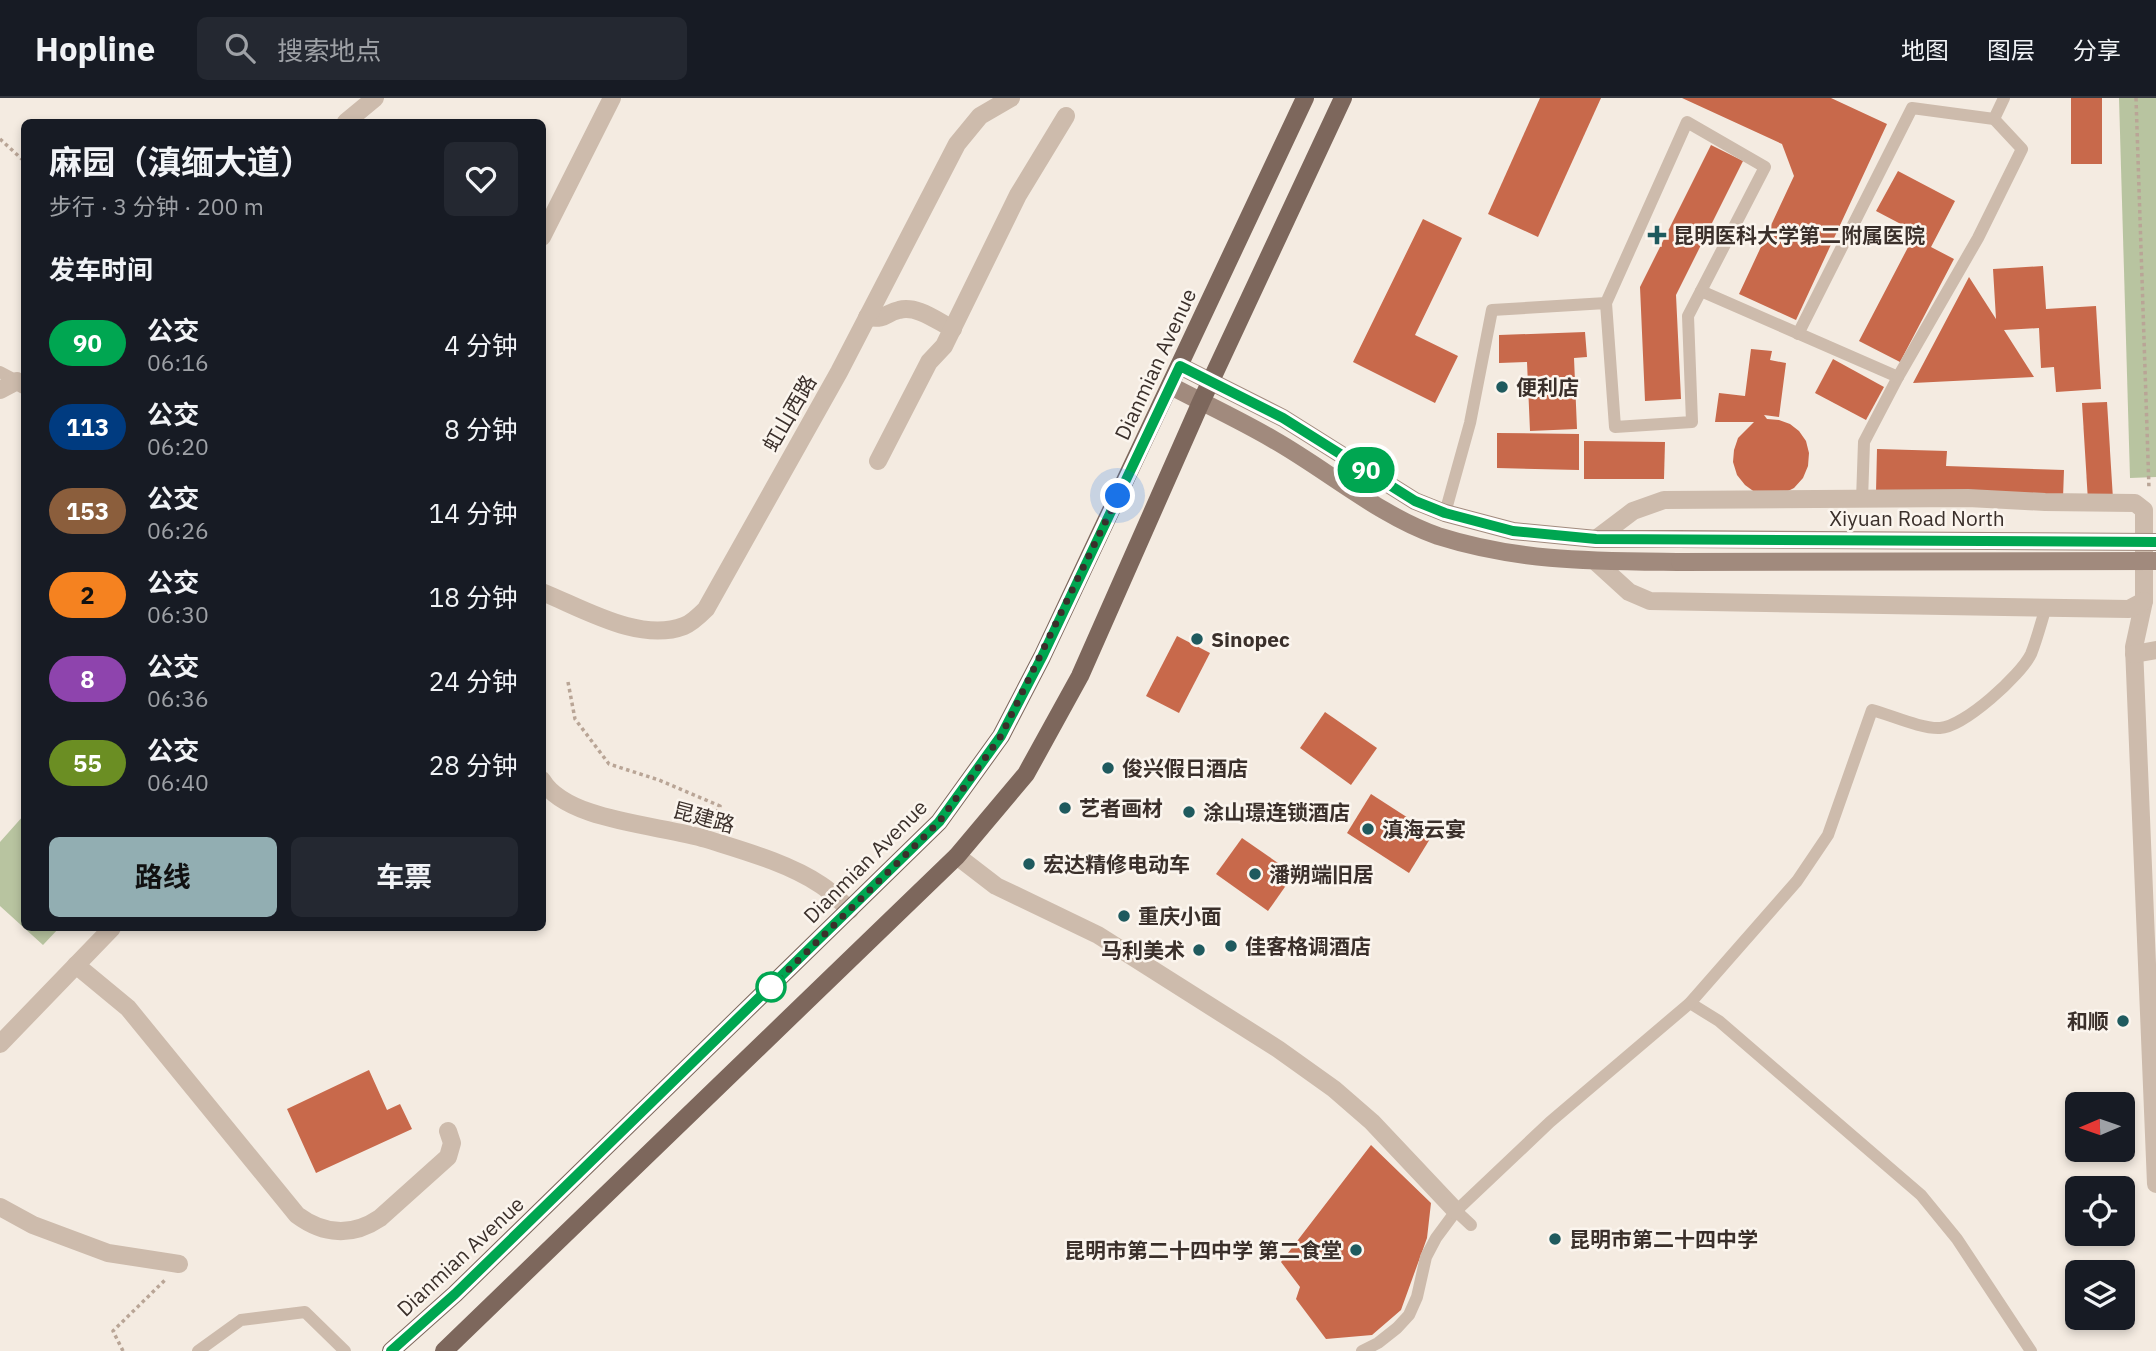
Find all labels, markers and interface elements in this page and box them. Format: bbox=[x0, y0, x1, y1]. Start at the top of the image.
search box bbox=[197, 17, 687, 80]
text: Hopline bbox=[35, 27, 155, 70]
icon: search bbox=[221, 29, 259, 67]
text: 搜索地点 bbox=[277, 33, 381, 67]
text: 地图 bbox=[1901, 34, 1949, 66]
text: 图层 bbox=[1987, 34, 2035, 66]
text: 分享 bbox=[2073, 34, 2121, 66]
text: 麻园（滇缅大道） bbox=[49, 140, 313, 183]
button: heart bbox=[444, 142, 518, 216]
text: 步行 · 3 分钟 · 200 m bbox=[49, 191, 264, 221]
place label: 昆明医科大学第二附属医院 bbox=[1673, 221, 1925, 249]
marker: 昆明医科大学第二附属医院 bbox=[1647, 225, 1667, 245]
text: 发车时间 bbox=[49, 252, 153, 286]
street label: Dianmian Avenue bbox=[1108, 284, 1202, 444]
text: 公交 bbox=[147, 313, 199, 347]
text: 90 bbox=[73, 327, 102, 359]
text: 4 分钟 bbox=[444, 328, 518, 362]
text: 06:16 bbox=[147, 347, 209, 377]
street label: 虹山西路 bbox=[756, 370, 822, 456]
place label: 便利店 bbox=[1516, 373, 1579, 401]
marker: 便利店 bbox=[1494, 379, 1510, 395]
text: 公交 bbox=[147, 397, 199, 431]
text: 113 bbox=[66, 411, 109, 443]
text: 8 分钟 bbox=[444, 412, 518, 446]
text: 06:20 bbox=[147, 431, 209, 461]
line badge: 90 bbox=[1334, 447, 1398, 493]
text: 90 bbox=[1352, 454, 1380, 486]
your location bbox=[1100, 478, 1135, 513]
text: 公交 bbox=[147, 481, 199, 515]
text: 153 bbox=[66, 495, 109, 527]
text: 14 分钟 bbox=[429, 496, 518, 530]
street label: Xiyuan Road North bbox=[1829, 504, 2005, 532]
text: 06:26 bbox=[147, 515, 209, 545]
text: 公交 bbox=[147, 565, 199, 599]
text: 2 bbox=[80, 579, 95, 611]
text: 18 分钟 bbox=[429, 580, 518, 614]
text: 06:30 bbox=[147, 599, 209, 629]
place label: Sinopec bbox=[1211, 625, 1290, 653]
marker: Sinopec bbox=[1189, 631, 1205, 647]
text: 公交 bbox=[147, 649, 199, 683]
text: 8 bbox=[80, 663, 95, 695]
text: 24 分钟 bbox=[429, 664, 518, 698]
text: 06:36 bbox=[147, 683, 209, 713]
text: 公交 bbox=[147, 733, 199, 767]
text: 55 bbox=[73, 747, 102, 779]
text: 28 分钟 bbox=[429, 748, 518, 782]
place label: 俊兴假日酒店 bbox=[1122, 754, 1248, 782]
marker: 俊兴假日酒店 bbox=[1100, 760, 1116, 776]
text: 06:40 bbox=[147, 767, 209, 797]
street label: Dianmian Avenue bbox=[797, 793, 933, 929]
place label: 艺者画材 bbox=[1079, 794, 1163, 822]
street label: 昆建路 bbox=[670, 795, 738, 839]
place label: 涂山璟连锁酒店 bbox=[1203, 798, 1350, 826]
marker: 艺者画材 bbox=[1057, 800, 1073, 816]
marker: 涂山璟连锁酒店 bbox=[1181, 804, 1197, 820]
place label: 滇海云宴 bbox=[1382, 815, 1466, 843]
marker: 滇海云宴 bbox=[1360, 821, 1376, 837]
button: 路线 bbox=[49, 837, 277, 917]
button: 车票 bbox=[291, 837, 518, 917]
place label: 宏达精修电动车 bbox=[1043, 850, 1190, 878]
marker: 宏达精修电动车 bbox=[1021, 856, 1037, 872]
place label: 潘朔端旧居 bbox=[1269, 860, 1374, 888]
marker: 潘朔端旧居 bbox=[1247, 866, 1263, 882]
place label: 重庆小面 bbox=[1138, 902, 1222, 930]
marker: 重庆小面 bbox=[1116, 908, 1132, 924]
place label: 佳客格调酒店 bbox=[1245, 932, 1371, 960]
place label: 马利美术 bbox=[1101, 936, 1185, 964]
marker: 佳客格调酒店 bbox=[1223, 938, 1239, 954]
marker: 马利美术 bbox=[1191, 942, 1207, 958]
unlabelled marker bbox=[756, 972, 786, 1002]
place label: 和顺 bbox=[2067, 1007, 2109, 1035]
marker: 和顺 bbox=[2115, 1013, 2131, 1029]
north arrow bbox=[2065, 1092, 2135, 1162]
map controls bbox=[2065, 1092, 2135, 1330]
button: locate bbox=[2065, 1176, 2135, 1246]
street label: Dianmian Avenue bbox=[390, 1190, 530, 1322]
place label: 昆明市第二十四中学 bbox=[1569, 1225, 1758, 1253]
marker: 昆明市第二十四中学 bbox=[1547, 1231, 1563, 1247]
place label: 昆明市第二十四中学 第二食堂 bbox=[1064, 1236, 1342, 1264]
marker: 昆明市第二十四中学 第二食堂 bbox=[1348, 1242, 1364, 1258]
button: layers bbox=[2065, 1260, 2135, 1330]

